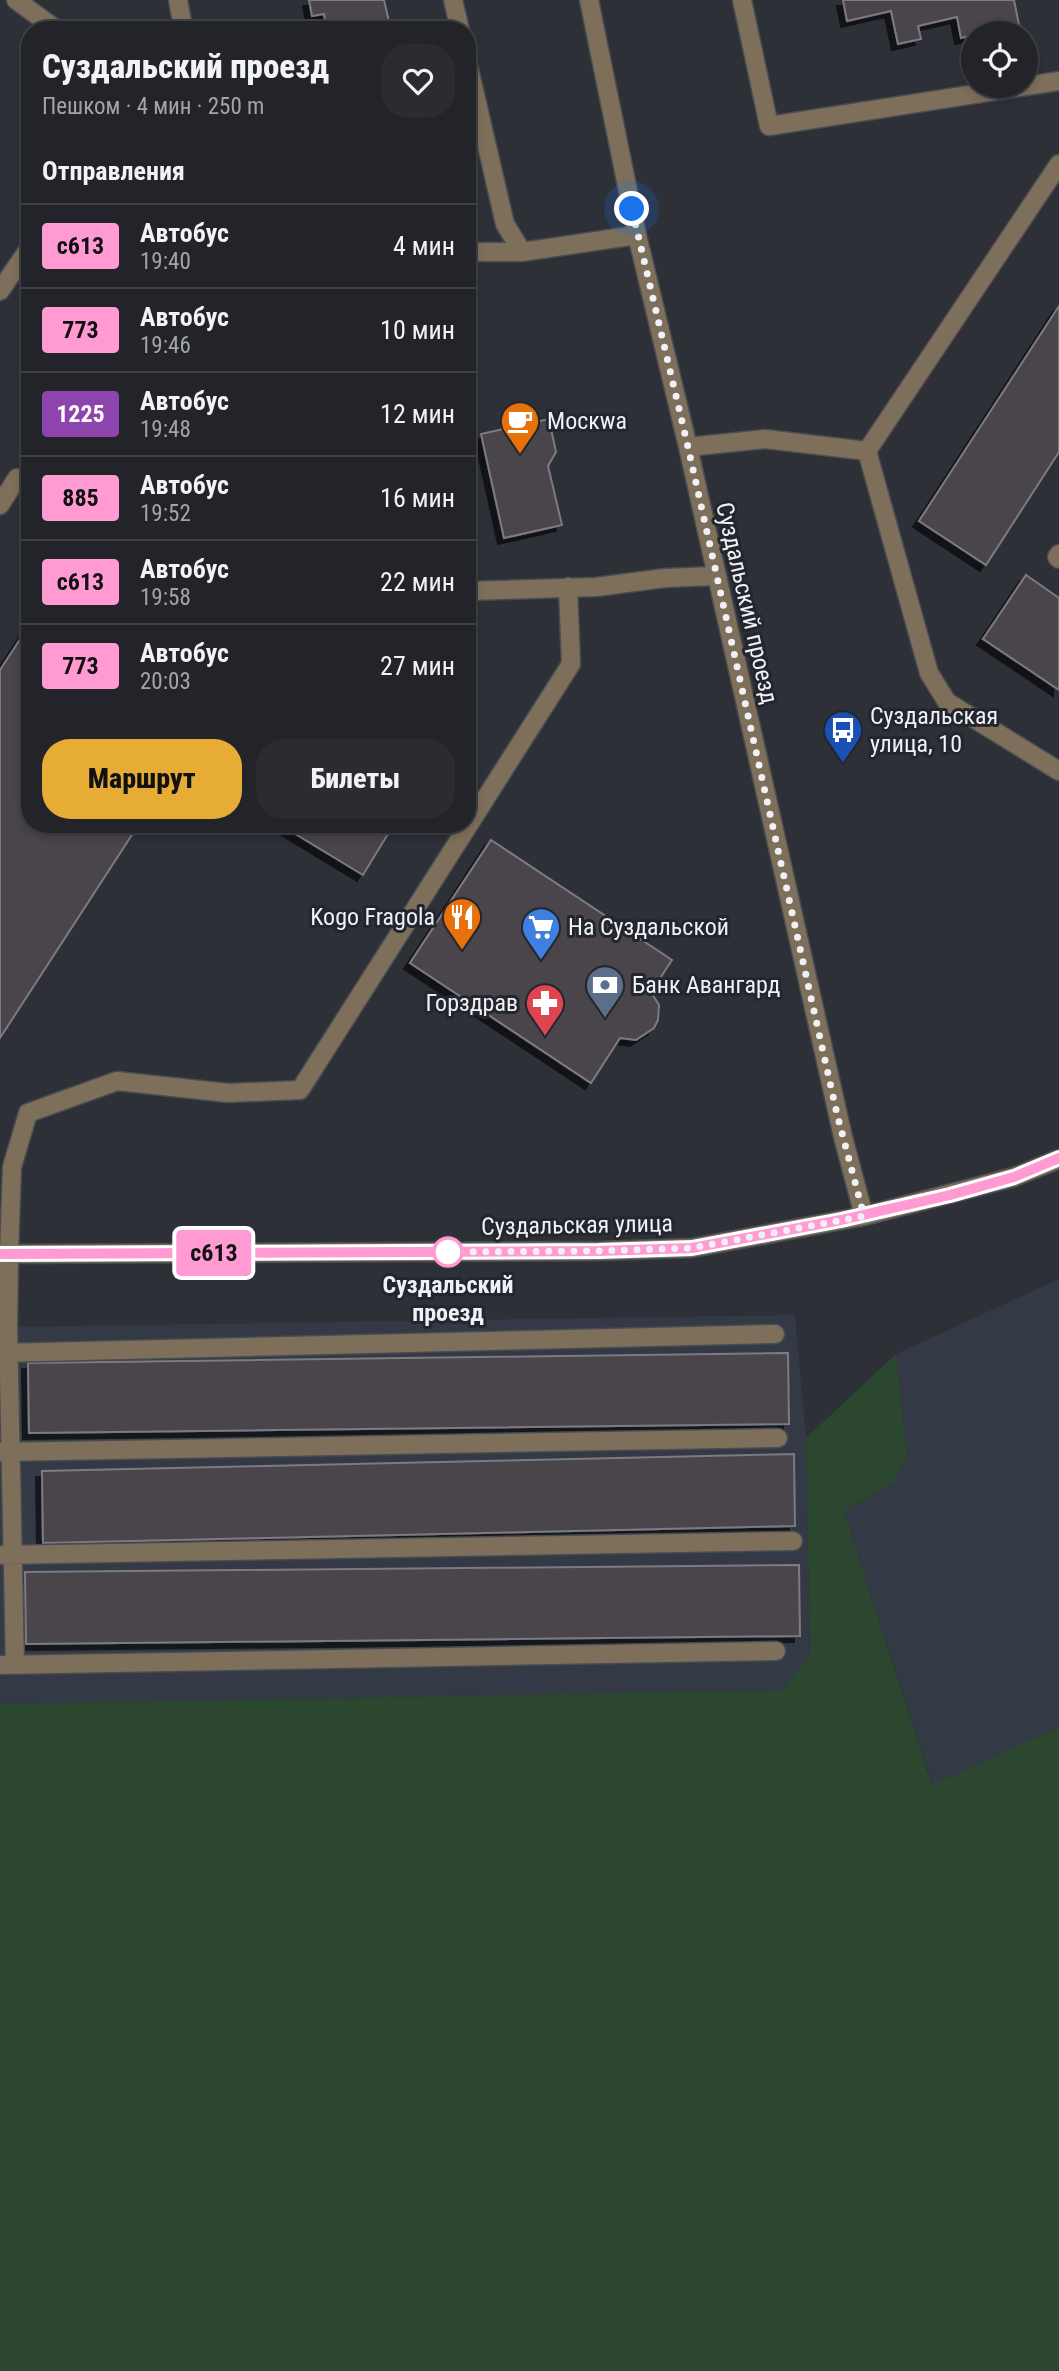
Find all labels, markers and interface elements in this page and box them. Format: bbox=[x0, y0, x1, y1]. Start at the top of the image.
map controls bbox=[961, 21, 1038, 98]
button: locate bbox=[961, 21, 1038, 98]
button: heart bbox=[381, 44, 455, 118]
text: Суздальский проезд bbox=[42, 47, 329, 86]
text: Пешком · 4 мин · 250 m bbox=[42, 93, 264, 120]
text: Отправления bbox=[42, 156, 185, 186]
your location bbox=[614, 191, 649, 226]
text: Автобус bbox=[140, 218, 229, 248]
text: 4 мин bbox=[393, 231, 455, 261]
text: с613 bbox=[57, 232, 104, 260]
text: 19:40 bbox=[140, 248, 191, 275]
text: Автобус bbox=[140, 302, 229, 332]
text: 10 мин bbox=[380, 315, 455, 345]
text: 773 bbox=[62, 316, 99, 344]
text: 19:46 bbox=[140, 332, 191, 359]
text: Автобус bbox=[140, 386, 229, 416]
text: 12 мин bbox=[380, 399, 455, 429]
text: 1225 bbox=[56, 400, 105, 428]
cafe icon: Москwa bbox=[499, 400, 541, 455]
place label: Москwa bbox=[547, 407, 627, 435]
text: 19:48 bbox=[140, 416, 191, 443]
text: Автобус bbox=[140, 470, 229, 500]
text: 16 мин bbox=[380, 483, 455, 513]
text: 885 bbox=[62, 484, 99, 512]
text: 19:52 bbox=[140, 500, 191, 527]
street label: Суздальский проезд bbox=[710, 500, 784, 707]
text: Автобус bbox=[140, 554, 229, 584]
text: 22 мин bbox=[380, 567, 455, 597]
text: с613 bbox=[57, 568, 104, 596]
text: 19:58 bbox=[140, 584, 191, 611]
text: Автобус bbox=[140, 638, 229, 668]
text: 27 мин bbox=[380, 651, 455, 681]
text: 773 bbox=[62, 652, 99, 680]
text: 20:03 bbox=[140, 668, 191, 695]
place label: Суздальская улица, 10 bbox=[870, 702, 998, 758]
bus stop icon: Суздальская улица, 10 bbox=[822, 709, 864, 764]
button: Маршрут bbox=[42, 739, 242, 819]
button: Билеты bbox=[256, 739, 455, 819]
restaurant icon: Kogo Fragola bbox=[441, 896, 483, 951]
place label: Kogo Fragola bbox=[310, 903, 435, 931]
supermarket icon: На Суздальской bbox=[520, 906, 562, 961]
place label: На Суздальской bbox=[568, 913, 729, 941]
bank icon: Банк Авангард bbox=[584, 964, 626, 1019]
place label: Банк Авангард bbox=[632, 971, 781, 999]
pharmacy icon: Горздрав bbox=[524, 982, 566, 1037]
place label: Горздрав bbox=[426, 989, 518, 1017]
street label: Суздальская улица bbox=[481, 1209, 673, 1241]
line badge: с613 bbox=[165, 1230, 263, 1276]
marker: Суздальский проезд bbox=[433, 1237, 463, 1267]
text: с613 bbox=[190, 1239, 238, 1267]
place label: Суздальский проезд bbox=[382, 1271, 514, 1327]

